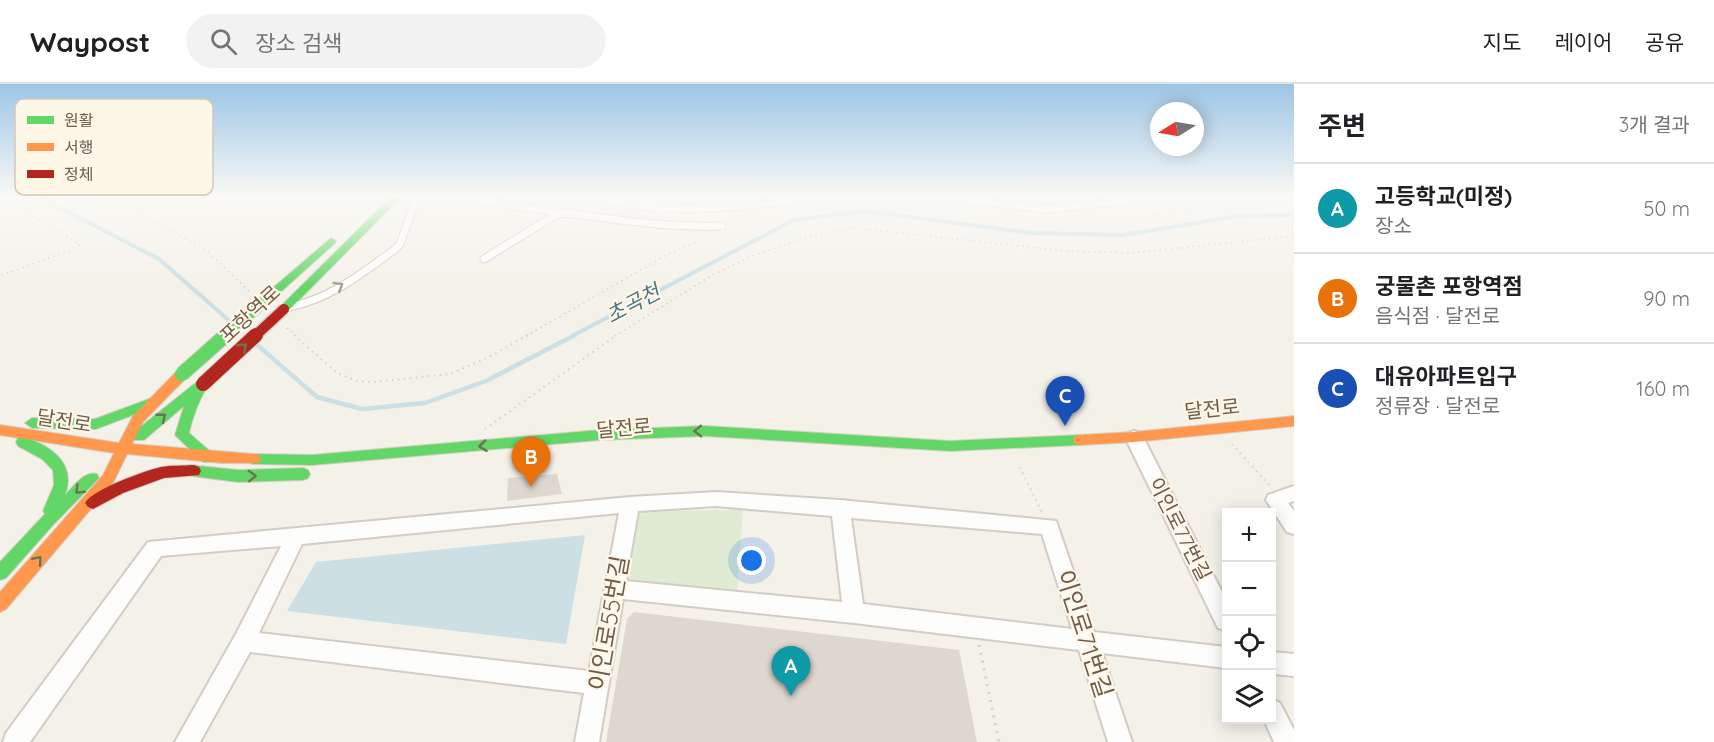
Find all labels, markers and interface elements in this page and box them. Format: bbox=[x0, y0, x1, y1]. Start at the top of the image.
search box bbox=[186, 14, 606, 68]
text: Waypost bbox=[30, 24, 150, 59]
icon: search bbox=[207, 25, 240, 58]
text: 장소 검색 bbox=[255, 29, 342, 57]
text: 지도 bbox=[1483, 29, 1521, 55]
text: 레이어 bbox=[1554, 29, 1612, 55]
text: 공유 bbox=[1645, 29, 1684, 55]
legend bbox=[15, 99, 213, 195]
north arrow bbox=[1150, 102, 1204, 156]
text: 주변 bbox=[1318, 109, 1366, 142]
text: 원활 bbox=[64, 110, 94, 130]
text: 3개 결과 bbox=[1619, 112, 1690, 137]
text: 서행 bbox=[64, 137, 93, 157]
text: 정체 bbox=[64, 164, 93, 184]
text: 고등학교(미정) bbox=[1375, 182, 1512, 210]
text: A bbox=[1331, 196, 1344, 221]
text: 50 m bbox=[1644, 196, 1690, 221]
text: 장소 bbox=[1375, 213, 1412, 238]
text: 궁물촌 포항역점 bbox=[1375, 272, 1523, 300]
water label: 초곡천 bbox=[601, 277, 667, 328]
street label: 포항역로 bbox=[214, 279, 285, 348]
one-way arrow bbox=[333, 282, 343, 294]
text: B bbox=[1331, 286, 1344, 311]
text: 90 m bbox=[1643, 286, 1690, 311]
text: 음식점 · 달전로 bbox=[1375, 303, 1500, 328]
one-way arrow bbox=[237, 343, 247, 354]
text: 대유아파트입구 bbox=[1375, 362, 1517, 390]
pin: C bbox=[1046, 376, 1084, 426]
text: C bbox=[1331, 376, 1344, 401]
text: 160 m bbox=[1636, 376, 1690, 401]
street label: 달전로 bbox=[1183, 393, 1241, 424]
text: 정류장 · 달전로 bbox=[1375, 393, 1500, 418]
street label: 달전로 bbox=[35, 404, 93, 437]
street label: 달전로 bbox=[595, 413, 653, 442]
one-way arrow bbox=[155, 414, 166, 425]
one-way arrow bbox=[694, 425, 703, 437]
pin: B bbox=[512, 438, 550, 487]
one-way arrow bbox=[479, 440, 488, 452]
one-way arrow bbox=[247, 470, 256, 482]
street label: 이인로77번길 bbox=[1144, 473, 1217, 585]
one-way arrow bbox=[76, 483, 86, 494]
map controls bbox=[1222, 508, 1276, 724]
button: + bbox=[1222, 508, 1276, 562]
your location bbox=[737, 546, 766, 575]
street label: 이인로55번길 bbox=[581, 553, 635, 693]
one-way arrow bbox=[31, 556, 42, 567]
button: − bbox=[1222, 562, 1276, 616]
street label: 이인로71번길 bbox=[1050, 566, 1120, 701]
button: locate bbox=[1222, 616, 1276, 670]
pin: A bbox=[772, 646, 810, 696]
button: layers bbox=[1222, 670, 1276, 724]

